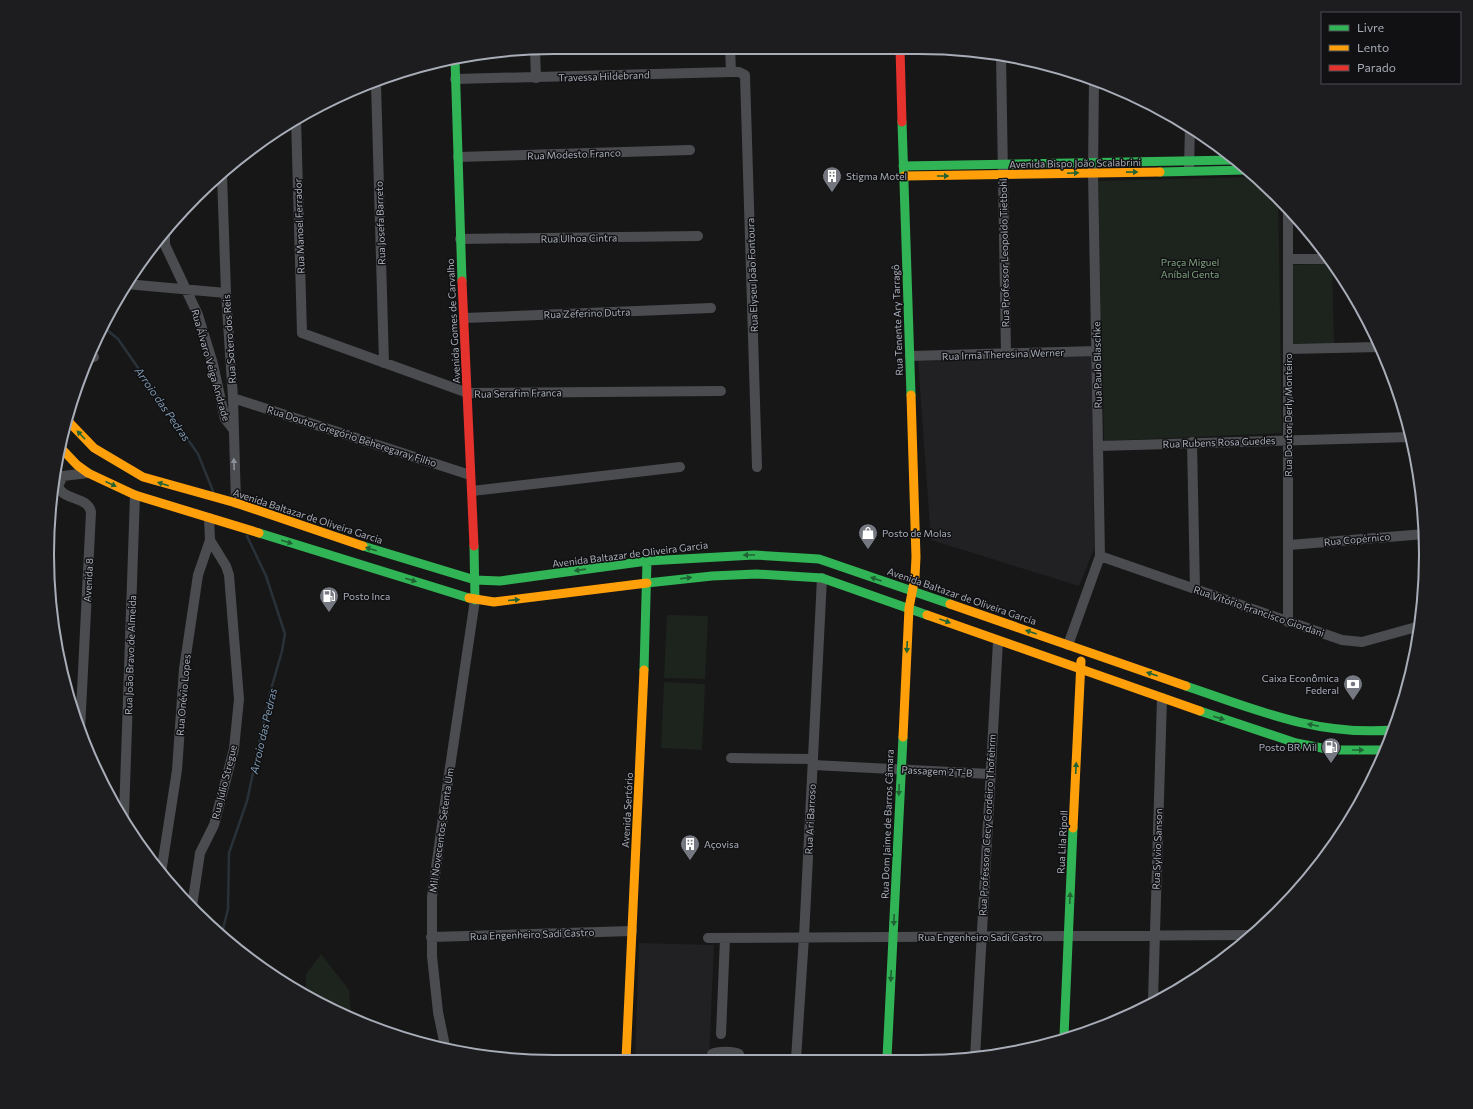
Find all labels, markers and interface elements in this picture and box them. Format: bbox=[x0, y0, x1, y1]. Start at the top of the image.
legend bbox=[1321, 12, 1461, 84]
text: Livre bbox=[1357, 20, 1384, 34]
text: Lento bbox=[1357, 40, 1389, 54]
text: Parado bbox=[1357, 60, 1396, 74]
street label: Travessa Hildebrand bbox=[558, 68, 650, 84]
street label: Rua Modesto Franco bbox=[527, 146, 621, 162]
street label: Avenida Bispo João Scalabrini bbox=[1009, 156, 1141, 170]
building icon: Stigma Motel bbox=[821, 165, 843, 193]
one-way arrow bbox=[1126, 169, 1139, 175]
place label: Stigma Motel bbox=[846, 170, 907, 182]
one-way arrow bbox=[1067, 170, 1080, 176]
one-way arrow bbox=[937, 173, 950, 179]
street label: Rua Manoel Ferrador bbox=[291, 178, 307, 274]
street label: Rua Professor Leopoldo Tietbohl bbox=[997, 178, 1011, 328]
street label: Rua Josefa Barreto bbox=[373, 181, 387, 265]
street label: Rua Elyseu João Fontoura bbox=[744, 218, 760, 332]
street label: Rua Ulhoa Cintra bbox=[541, 231, 617, 245]
park label: Praça Miguel Aníbal Genta bbox=[1161, 256, 1219, 280]
street label: Avenida Gomes de Carvalho bbox=[444, 258, 462, 384]
street label: Rua Tenente Ary Tarragô bbox=[889, 264, 905, 376]
street label: Rua Sotero dos Reis bbox=[220, 294, 238, 384]
street label: Rua Zeferino Dutra bbox=[543, 305, 631, 321]
street label: Rua Álvaro Veiga Andrade bbox=[189, 308, 233, 422]
street label: Rua Paulo Blaschke bbox=[1090, 321, 1104, 409]
street label: Rua Irmã Theresina Werner bbox=[942, 346, 1064, 362]
street label: Rua Doutor Derly Monteiro bbox=[1282, 353, 1294, 477]
water label: Arroio das Pedras bbox=[132, 364, 193, 444]
street label: Rua Serafim Franca bbox=[474, 386, 562, 400]
street label: Rua Doutor Gregório Beheregaray Filho bbox=[266, 403, 438, 469]
one-way arrow bbox=[77, 430, 86, 440]
street label: Rua Rubens Rosa Guedes bbox=[1162, 434, 1276, 450]
one-way arrow bbox=[231, 458, 238, 470]
one-way arrow bbox=[105, 481, 116, 487]
one-way arrow bbox=[157, 481, 169, 487]
street label: Avenida Baltazar de Oliveira Garcia bbox=[232, 486, 384, 546]
shop icon: Posto de Molas bbox=[857, 522, 879, 550]
place label: Posto de Molas bbox=[882, 527, 952, 539]
street label: Rua Copérnico bbox=[1323, 530, 1391, 548]
street label: Avenida Baltazar de Oliveira Garcia bbox=[551, 538, 709, 570]
one-way arrow bbox=[281, 539, 293, 545]
one-way arrow bbox=[364, 546, 376, 552]
one-way arrow bbox=[742, 552, 755, 558]
street label: Avenida 8 bbox=[81, 558, 95, 602]
street label: Avenida Baltazar de Oliveira Garcia bbox=[886, 565, 1038, 627]
one-way arrow bbox=[574, 567, 586, 573]
one-way arrow bbox=[680, 575, 692, 581]
one-way arrow bbox=[870, 575, 882, 581]
one-way arrow bbox=[406, 577, 418, 583]
street label: Rua Vitório Francisco Giordani bbox=[1192, 583, 1326, 639]
fuel station icon: Posto Inca bbox=[318, 585, 340, 613]
place label: Posto Inca bbox=[343, 590, 390, 602]
street label: Rua João Bravo de Almeida bbox=[122, 595, 138, 715]
one-way arrow bbox=[508, 597, 520, 603]
one-way arrow bbox=[940, 619, 952, 625]
one-way arrow bbox=[1025, 629, 1037, 635]
one-way arrow bbox=[903, 640, 910, 653]
street label: Rua Onévio Lopes bbox=[173, 653, 193, 736]
one-way arrow bbox=[1146, 670, 1158, 676]
place label: Caixa Econômica Federal bbox=[1262, 672, 1339, 696]
bank icon: Caixa Econômica Federal bbox=[1342, 673, 1364, 701]
water label: Arroio das Pedras bbox=[247, 687, 279, 776]
one-way arrow bbox=[1213, 715, 1225, 721]
one-way arrow bbox=[1306, 722, 1319, 728]
street label: Rua Professora Cecy Cordeiro Thofehrm bbox=[976, 734, 998, 916]
fuel station icon: Posto BR Mil bbox=[1320, 736, 1342, 764]
place label: Posto BR Mil bbox=[1259, 741, 1317, 753]
street label: Rua Júlio Stregue bbox=[209, 744, 239, 820]
one-way arrow bbox=[1352, 747, 1365, 753]
street label: Rua Dom Jaime de Barros Câmara bbox=[878, 749, 896, 899]
one-way arrow bbox=[1073, 762, 1080, 774]
street label: Passagem 2 T-B bbox=[901, 763, 973, 779]
street label: Mil Novecentos Setenta Um bbox=[426, 767, 456, 893]
street label: Avenida Sertório bbox=[619, 772, 635, 848]
street label: Rua Ari Barroso bbox=[802, 783, 818, 855]
one-way arrow bbox=[896, 784, 902, 797]
street label: Rua Sylvio Sanson bbox=[1150, 808, 1164, 890]
street label: Rua Lila Ripoll bbox=[1054, 810, 1070, 874]
building icon: Açovisa bbox=[679, 833, 701, 861]
place label: Açovisa bbox=[704, 838, 739, 850]
one-way arrow bbox=[1067, 892, 1074, 904]
one-way arrow bbox=[890, 914, 897, 926]
street label: Rua Engenheiro Sadi Castro bbox=[470, 926, 594, 942]
street label: Rua Engenheiro Sadi Castro bbox=[918, 931, 1042, 943]
one-way arrow bbox=[888, 970, 894, 983]

